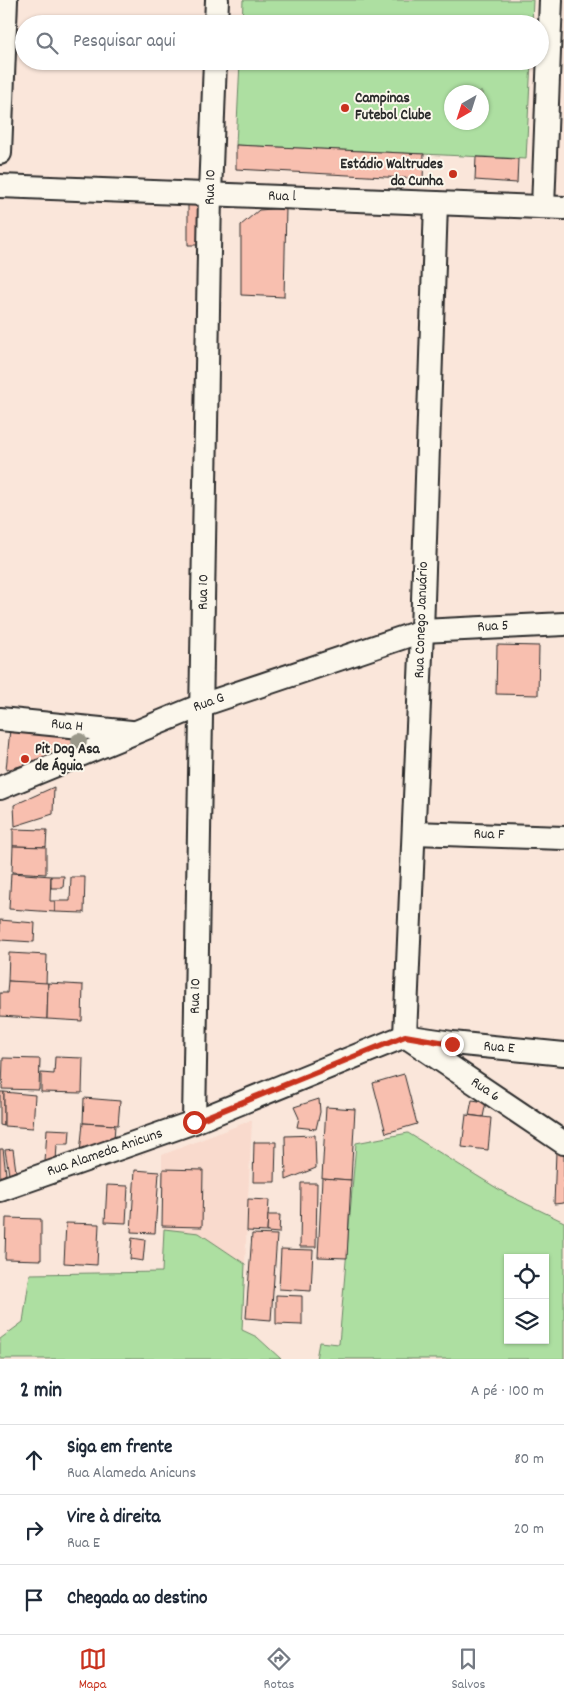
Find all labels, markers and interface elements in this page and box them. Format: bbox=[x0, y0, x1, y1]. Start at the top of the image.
search box bbox=[15, 15, 549, 70]
icon: search bbox=[33, 29, 61, 57]
text: Pesquisar aqui bbox=[73, 29, 175, 56]
north arrow bbox=[444, 85, 489, 130]
place label: Campinas Futebol Clube bbox=[355, 88, 431, 127]
marker: Campinas Futebol Clube bbox=[339, 102, 351, 114]
place label: Estádio Waltrudes da Cunha bbox=[340, 154, 444, 193]
marker: Estádio Waltrudes da Cunha bbox=[447, 168, 459, 180]
street label: Rua 10 bbox=[199, 169, 223, 205]
street label: Rua l bbox=[268, 186, 297, 208]
street label: Rua Conego Januário bbox=[409, 561, 435, 679]
street label: Rua 10 bbox=[193, 574, 215, 610]
street label: Rua 5 bbox=[477, 615, 509, 639]
street label: Rua G bbox=[190, 687, 228, 719]
street label: Rua H bbox=[50, 713, 84, 739]
place label: Pit Dog Asa de Águia bbox=[35, 739, 100, 778]
marker: Pit Dog Asa de Águia bbox=[19, 753, 31, 765]
street label: Rua F bbox=[473, 823, 505, 847]
street label: Rua 10 bbox=[185, 978, 207, 1014]
route end bbox=[441, 1033, 464, 1056]
street label: Rua E bbox=[483, 1036, 516, 1060]
street label: Rua 6 bbox=[466, 1072, 504, 1108]
route start bbox=[183, 1111, 206, 1134]
street label: Rua Alameda Anicuns bbox=[44, 1123, 166, 1183]
map controls bbox=[504, 1254, 549, 1344]
button: locate bbox=[504, 1254, 549, 1299]
button: layers bbox=[504, 1299, 549, 1344]
text: 2 min bbox=[20, 1377, 62, 1407]
text: A pé · 100 m bbox=[471, 1380, 544, 1403]
text: Siga em frente bbox=[67, 1435, 172, 1462]
icon: ahead bbox=[20, 1446, 48, 1474]
text: 80 m bbox=[514, 1448, 544, 1471]
text: Rua Alameda Anicuns bbox=[67, 1462, 196, 1485]
text: Vire à direita bbox=[67, 1505, 160, 1532]
icon: right bbox=[20, 1516, 48, 1544]
text: 20 m bbox=[514, 1518, 544, 1541]
text: Rua E bbox=[67, 1532, 100, 1555]
icon: arrive bbox=[20, 1586, 48, 1614]
text: Chegada ao destino bbox=[67, 1586, 208, 1613]
tab: Mapa bbox=[79, 1645, 107, 1695]
tab: Rotas bbox=[264, 1645, 294, 1695]
tab: Salvos bbox=[451, 1645, 485, 1695]

